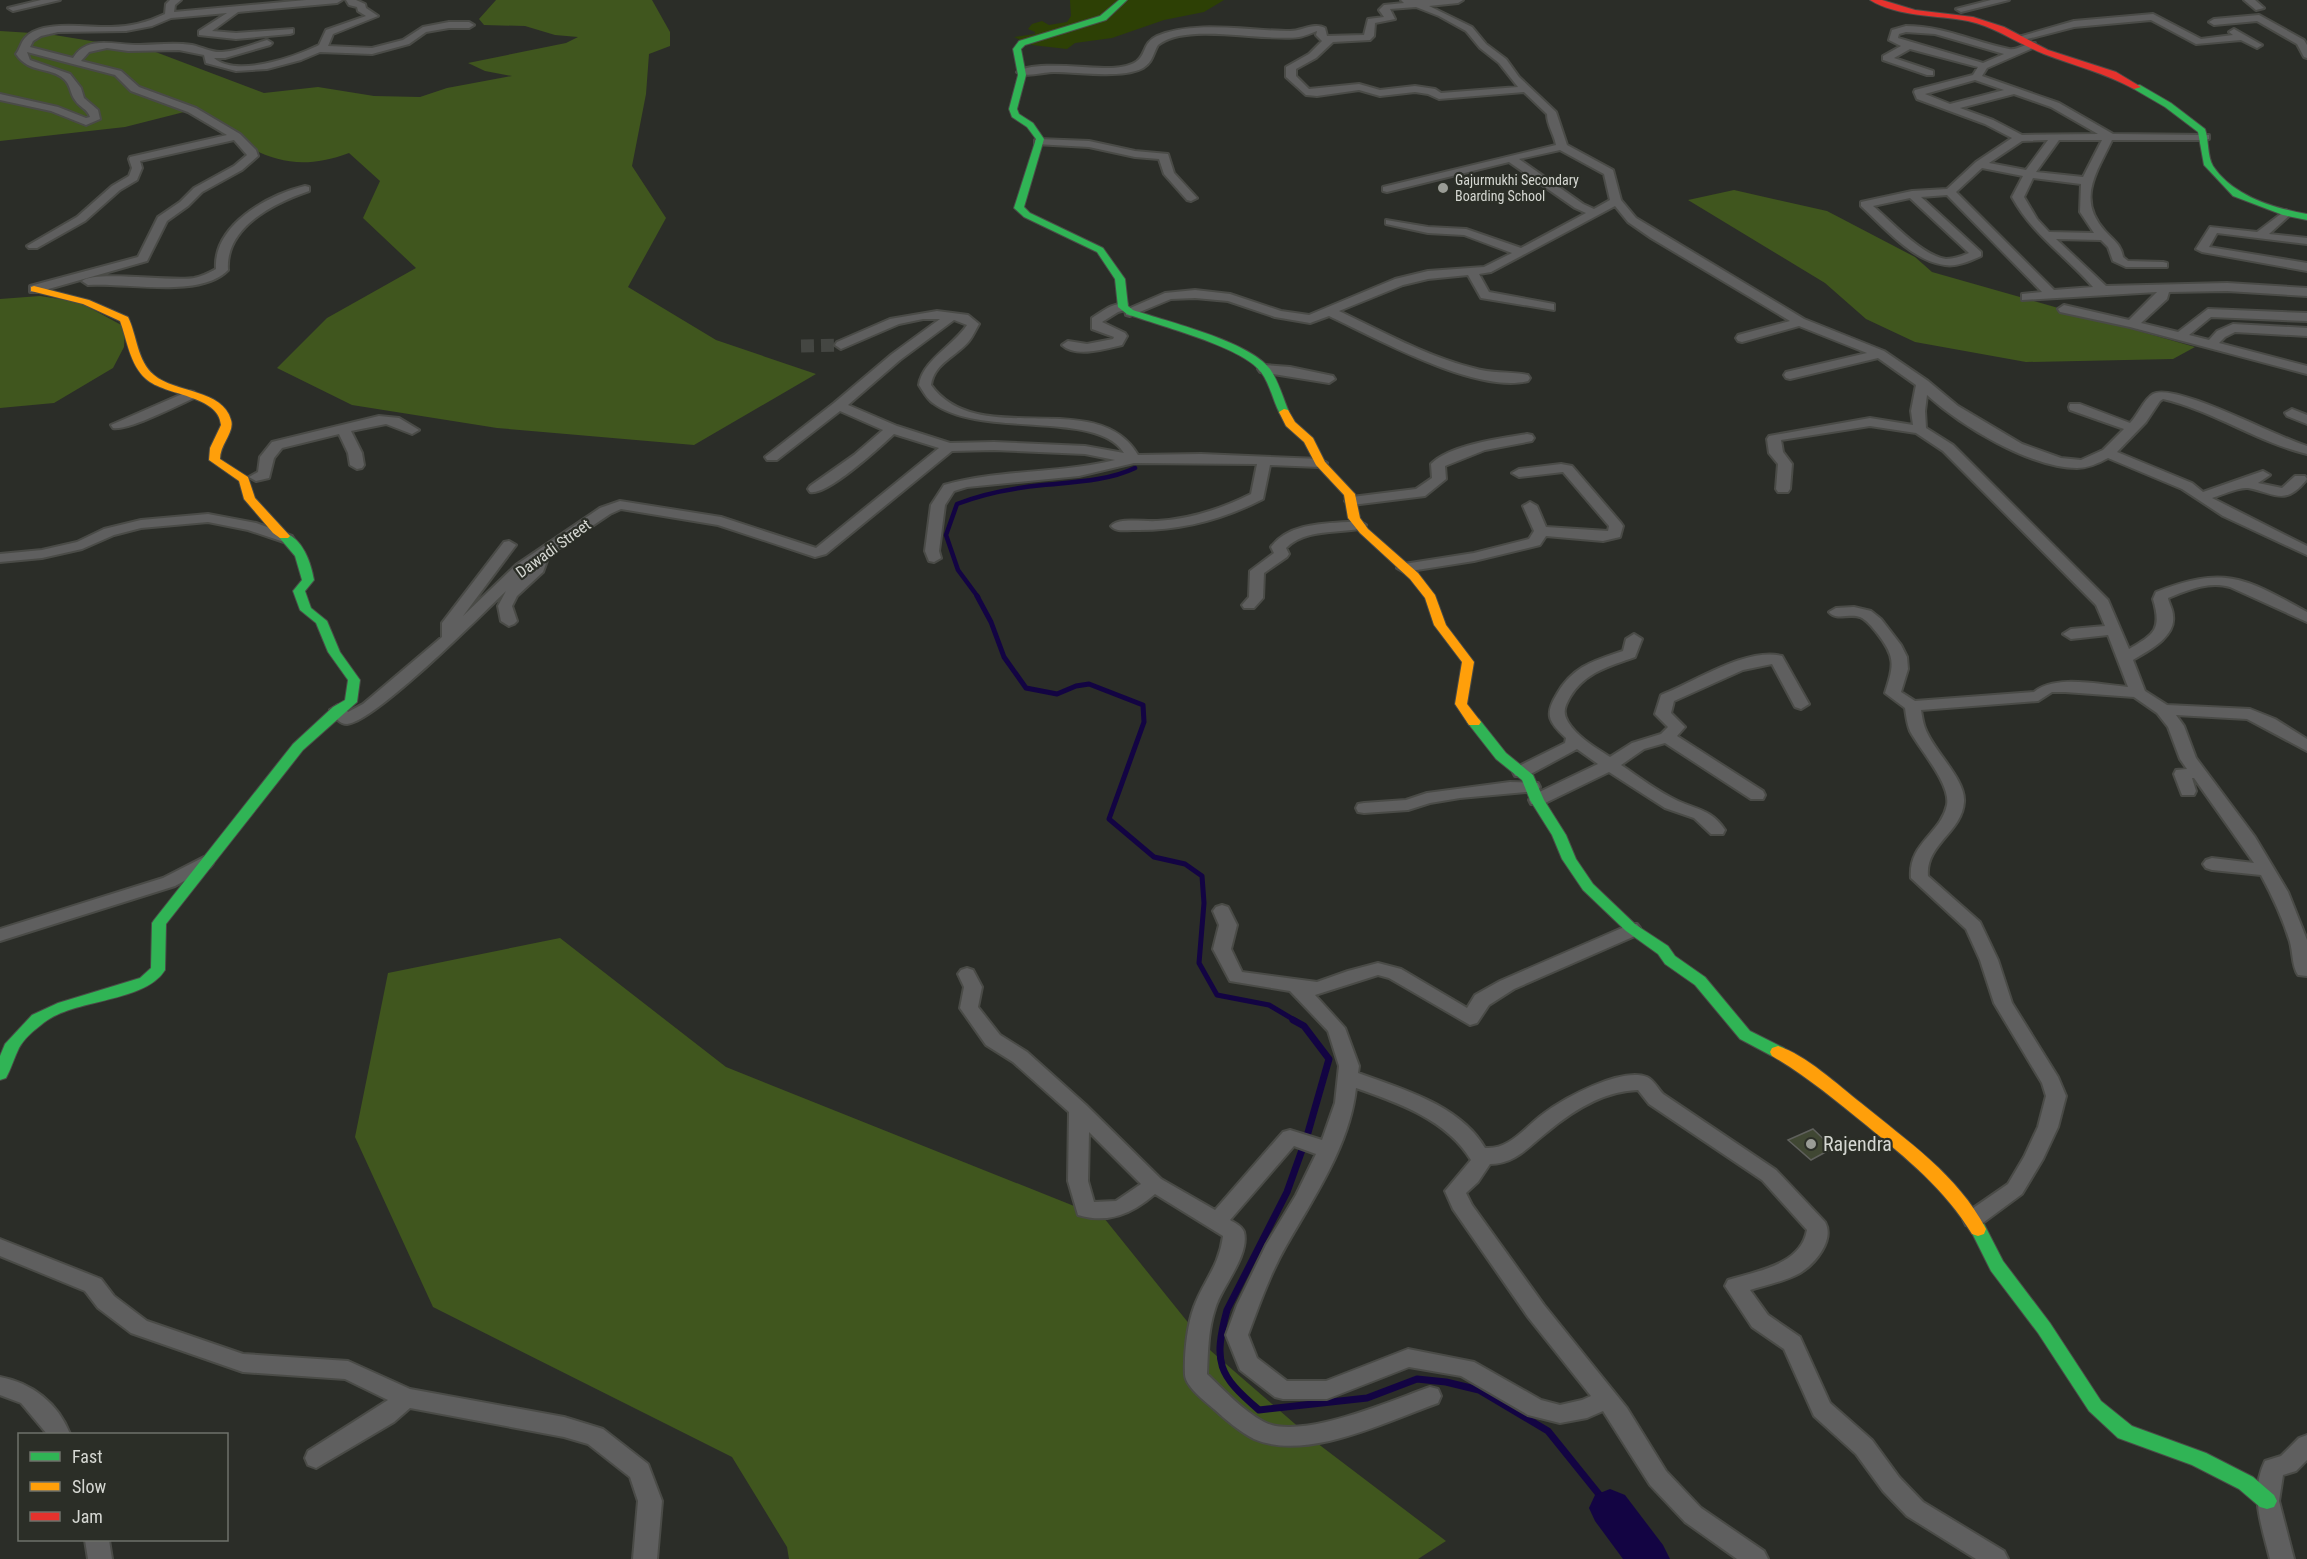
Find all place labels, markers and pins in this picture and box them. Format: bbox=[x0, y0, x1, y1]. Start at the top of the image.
place label: Gajurmukhi Secondary Boarding School bbox=[1455, 172, 1579, 204]
marker: Gajurmukhi Secondary Boarding School bbox=[1436, 181, 1450, 195]
place label: Rajendra bbox=[1823, 1132, 1892, 1156]
marker: Rajendra bbox=[1804, 1137, 1818, 1151]

